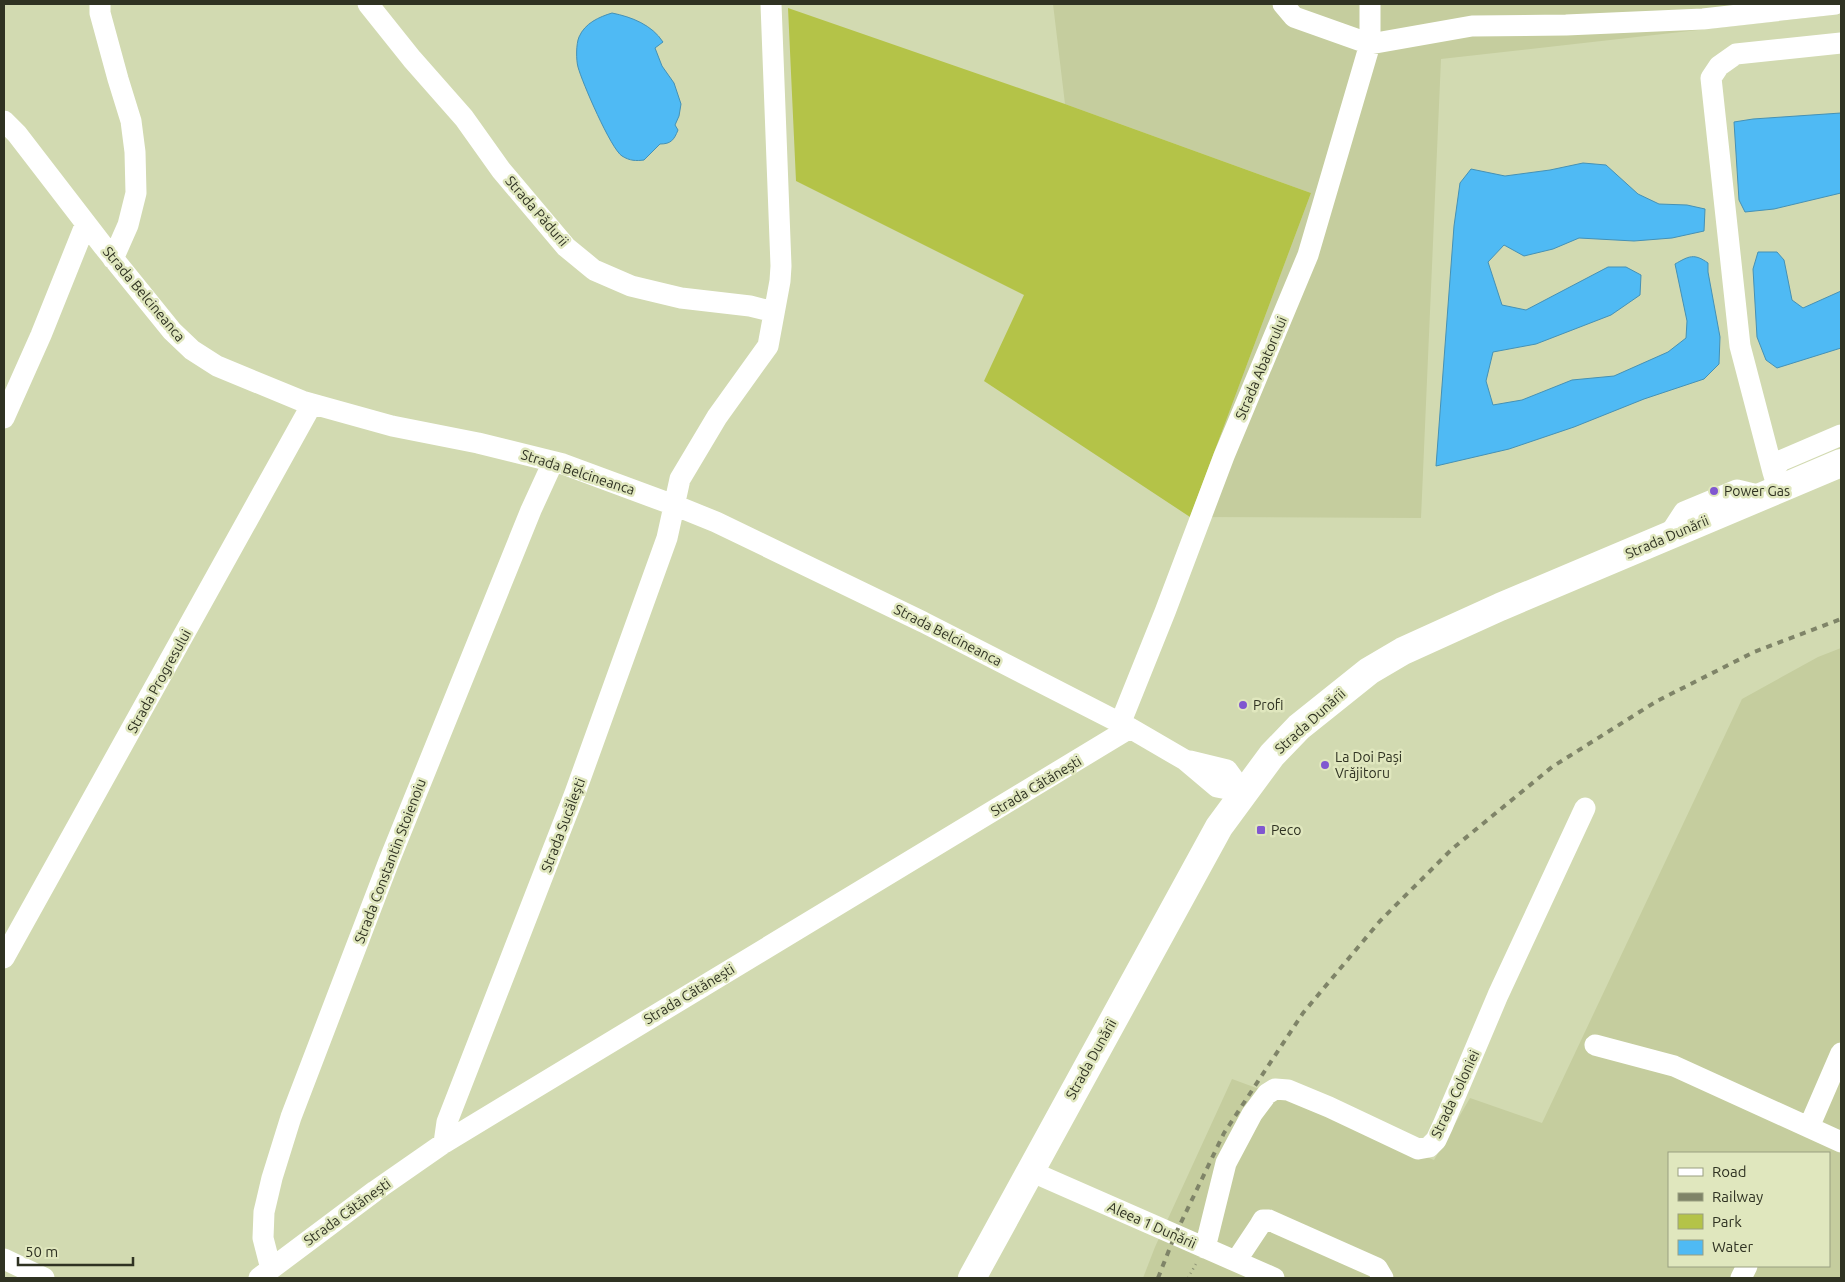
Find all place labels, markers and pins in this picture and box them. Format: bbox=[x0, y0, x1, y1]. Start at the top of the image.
place label: Power Gas bbox=[1724, 483, 1790, 499]
marker: Power Gas bbox=[1708, 485, 1720, 497]
place label: Profi bbox=[1253, 697, 1284, 713]
marker: Profi bbox=[1237, 699, 1249, 711]
place label: La Doi Pași Vrăjitoru bbox=[1335, 749, 1402, 781]
marker: La Doi Pași Vrăjitoru bbox=[1319, 759, 1331, 771]
place label: Peco bbox=[1271, 822, 1301, 838]
marker: Peco bbox=[1255, 824, 1267, 836]

